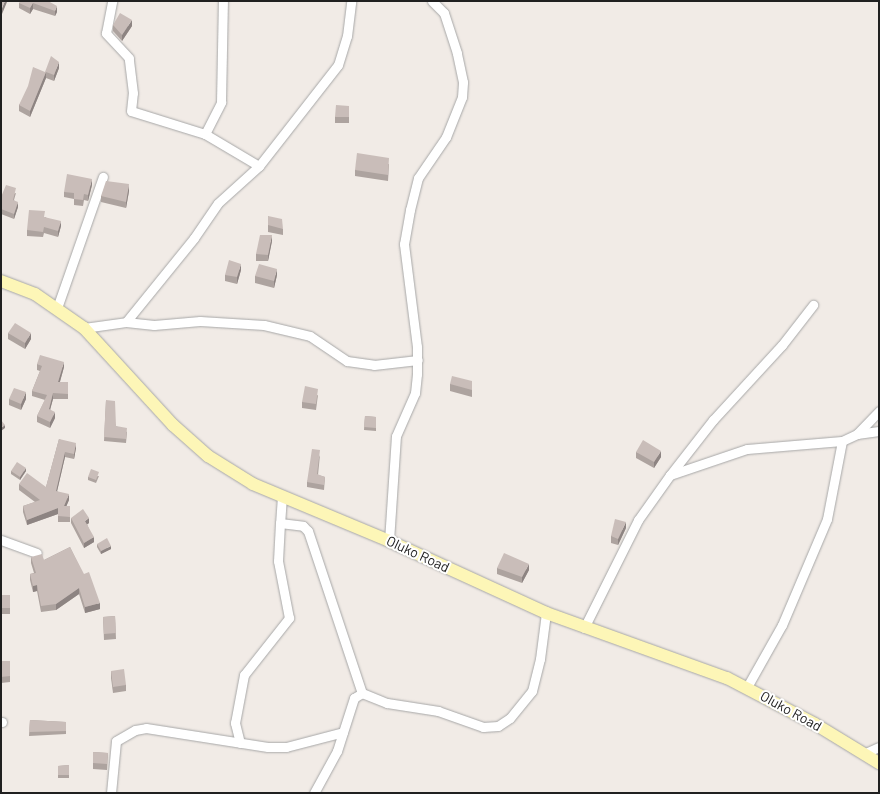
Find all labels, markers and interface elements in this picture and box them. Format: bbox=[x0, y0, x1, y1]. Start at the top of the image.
street label: Oluko Road bbox=[384, 532, 452, 576]
street label: Oluko Road bbox=[757, 687, 825, 735]

